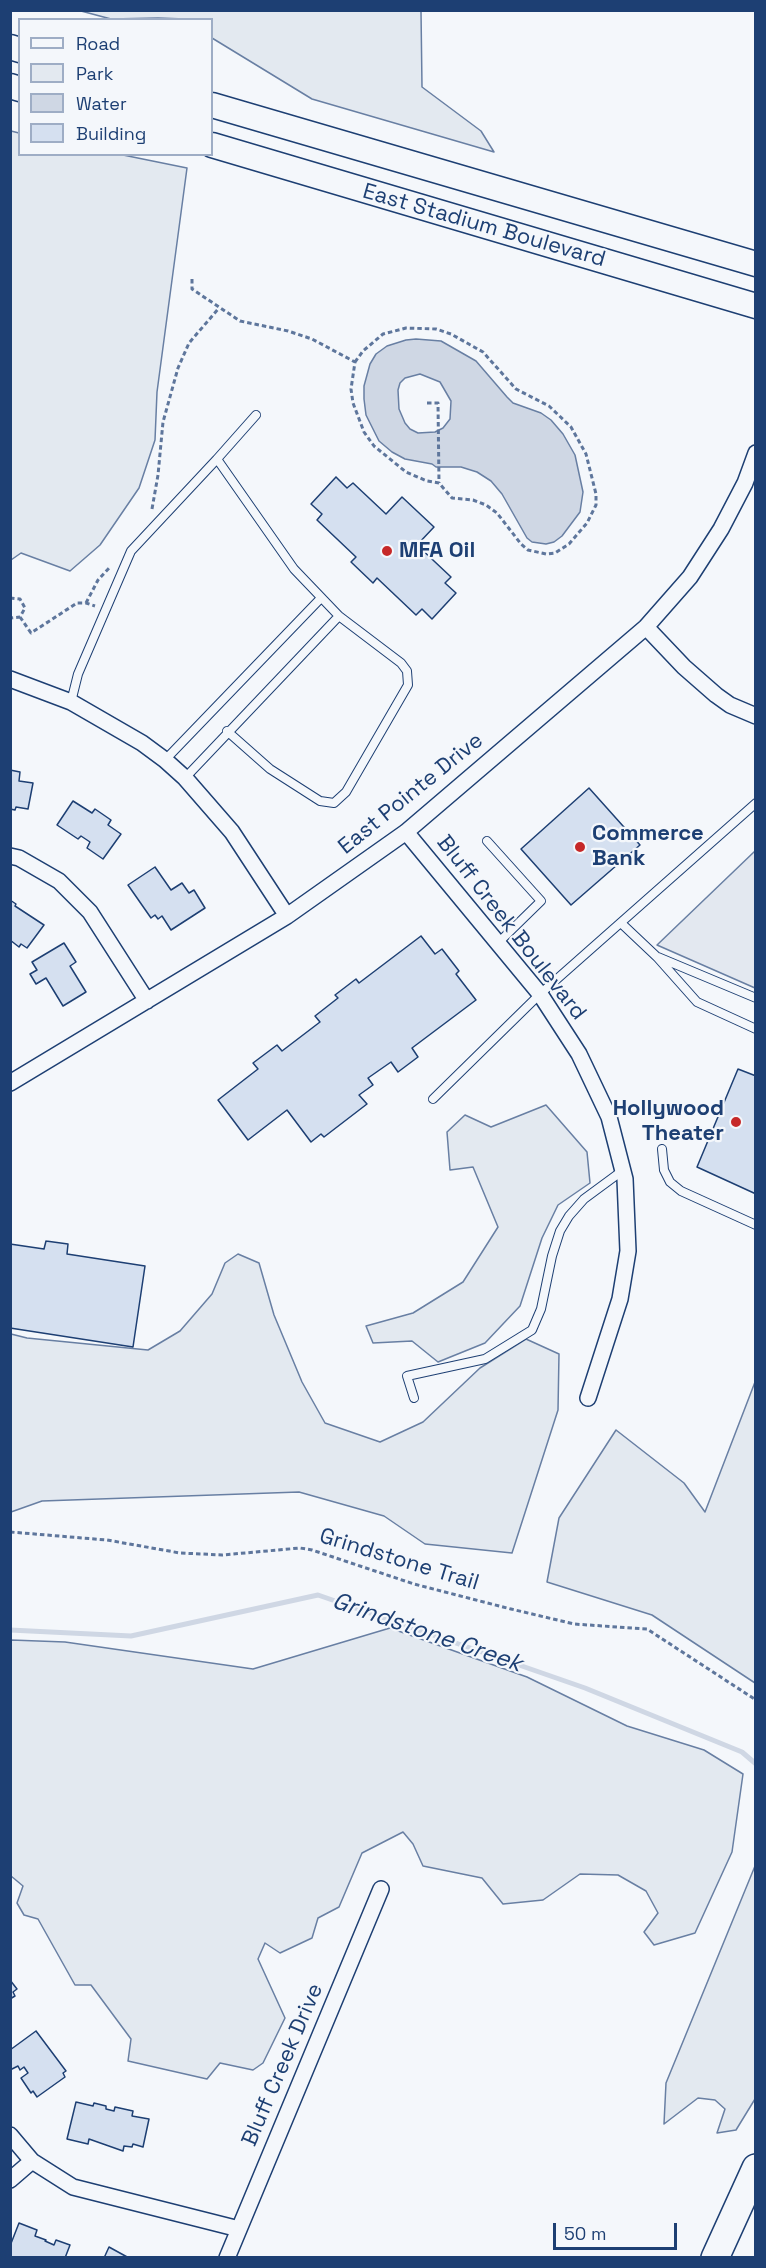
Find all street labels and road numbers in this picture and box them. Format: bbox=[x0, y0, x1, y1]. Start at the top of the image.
street label: East Stadium Boulevard bbox=[360, 179, 608, 273]
street label: East Pointe Drive bbox=[333, 728, 489, 860]
street label: Bluff Creek Boulevard bbox=[431, 830, 591, 1026]
street label: Grindstone Trail bbox=[316, 1523, 482, 1597]
street label: Bluff Creek Drive bbox=[237, 1980, 329, 2150]

